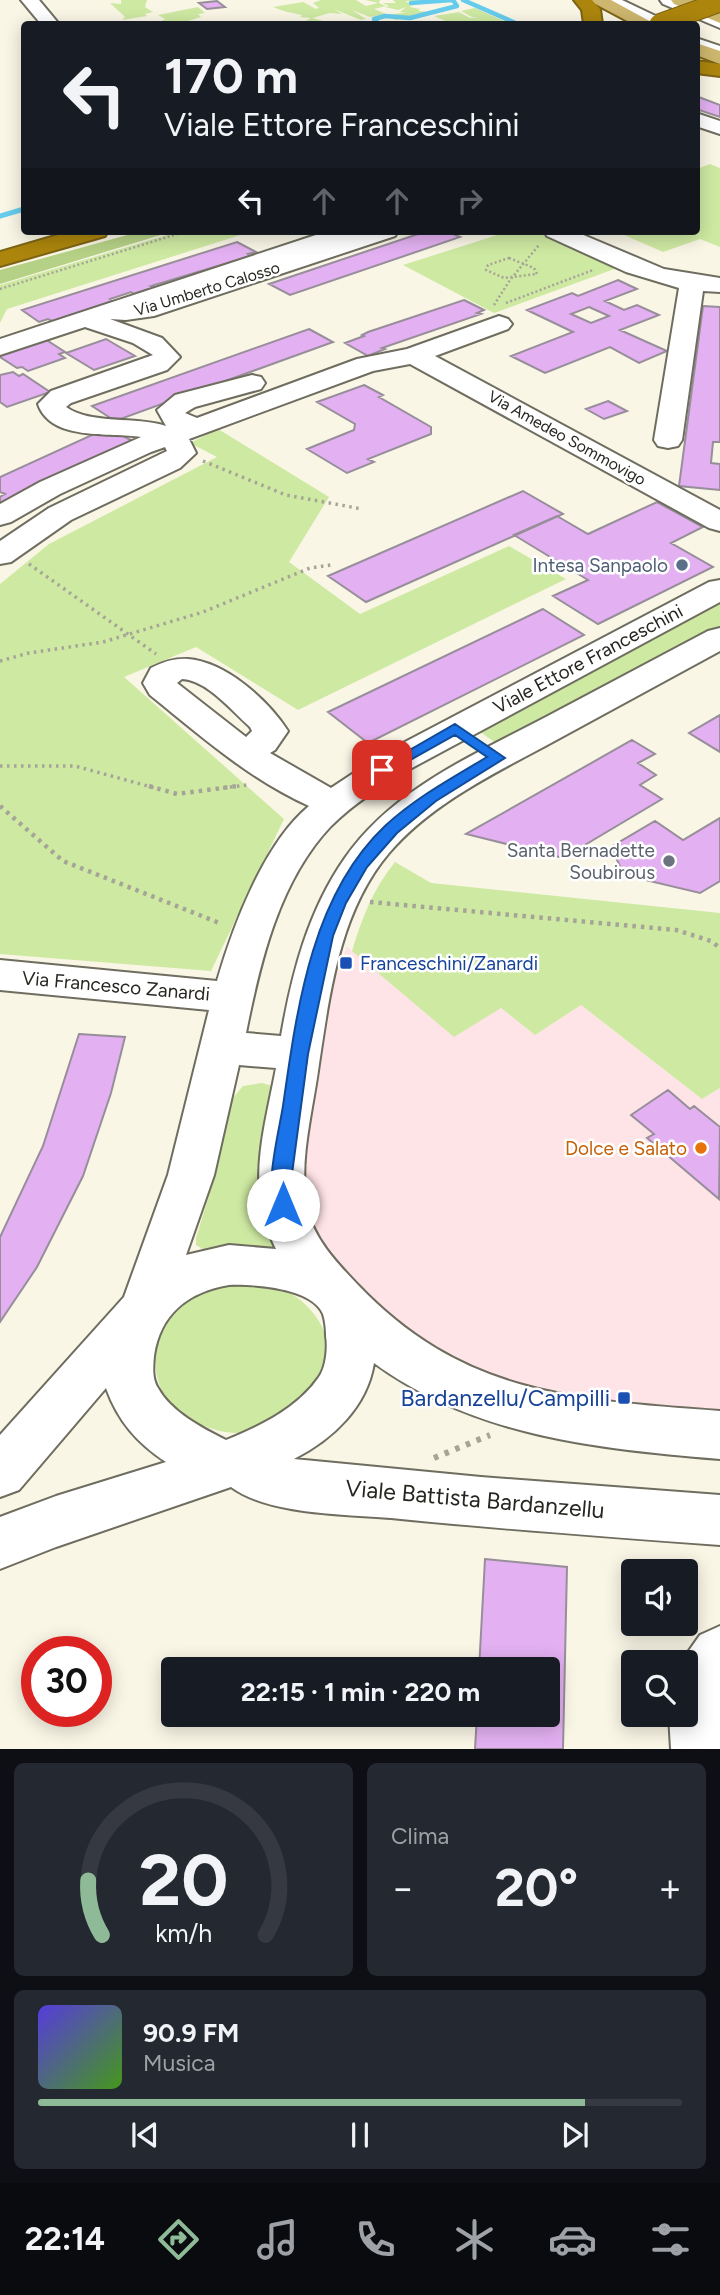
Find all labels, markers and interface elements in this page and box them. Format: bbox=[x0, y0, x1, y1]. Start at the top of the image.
text: 170 m bbox=[164, 46, 298, 105]
icon: left bbox=[49, 49, 140, 140]
text: Viale Ettore Franceschini bbox=[164, 106, 520, 144]
icon: left bbox=[232, 182, 270, 220]
icon: ahead bbox=[305, 182, 343, 220]
icon: ahead bbox=[378, 182, 416, 220]
icon: right bbox=[451, 182, 489, 220]
street label: Via Umberto Calosso bbox=[132, 258, 282, 320]
street label: Via Amedeo Sommovigo bbox=[485, 387, 649, 489]
place label: Intesa Sanpaolo bbox=[532, 554, 668, 577]
marker: Intesa Sanpaolo bbox=[674, 557, 690, 573]
street label: Viale Ettore Franceschini bbox=[489, 599, 687, 719]
pin bbox=[352, 740, 412, 800]
icon: arrive bbox=[363, 751, 401, 789]
place label: Santa Bernadette Soubirous bbox=[507, 839, 655, 884]
marker: Santa Bernadette Soubirous bbox=[661, 853, 677, 869]
place label: Franceschini/Zanardi bbox=[360, 952, 538, 975]
marker: Franceschini/Zanardi bbox=[338, 955, 354, 971]
street label: Via Francesco Zanardi bbox=[21, 966, 211, 1006]
place label: Dolce e Salato bbox=[565, 1137, 687, 1160]
marker: Dolce e Salato bbox=[693, 1140, 709, 1156]
position arrow bbox=[246, 1168, 320, 1242]
place label: Bardanzellu/Campilli bbox=[400, 1384, 610, 1412]
marker: Bardanzellu/Campilli bbox=[616, 1390, 632, 1406]
street label: Viale Battista Bardanzellu bbox=[344, 1474, 606, 1524]
map controls bbox=[621, 1559, 698, 1727]
button: sound bbox=[621, 1559, 698, 1636]
speed limit sign: 30 bbox=[21, 1636, 112, 1727]
button: search bbox=[621, 1650, 698, 1727]
text: 22:15 · 1 min · 220 m bbox=[241, 1676, 480, 1708]
text: Clima bbox=[391, 1822, 449, 1850]
text: 20 bbox=[139, 1837, 228, 1924]
text: 20° bbox=[495, 1857, 578, 1919]
text: − bbox=[391, 1865, 415, 1911]
text: + bbox=[658, 1865, 682, 1911]
text: km/h bbox=[155, 1918, 212, 1948]
text: 90.9 FM bbox=[143, 2017, 239, 2049]
text: Musica bbox=[143, 2049, 216, 2077]
icon: previous bbox=[126, 2116, 164, 2154]
icon: pause bbox=[341, 2116, 379, 2154]
icon: next bbox=[556, 2116, 594, 2154]
icon: directions bbox=[154, 2215, 203, 2264]
icon: music bbox=[253, 2215, 302, 2264]
icon: phone bbox=[351, 2215, 400, 2264]
icon: climate bbox=[450, 2215, 499, 2264]
icon: car bbox=[548, 2215, 597, 2264]
icon: filters bbox=[646, 2215, 695, 2264]
text: 22:14 bbox=[25, 2220, 105, 2258]

